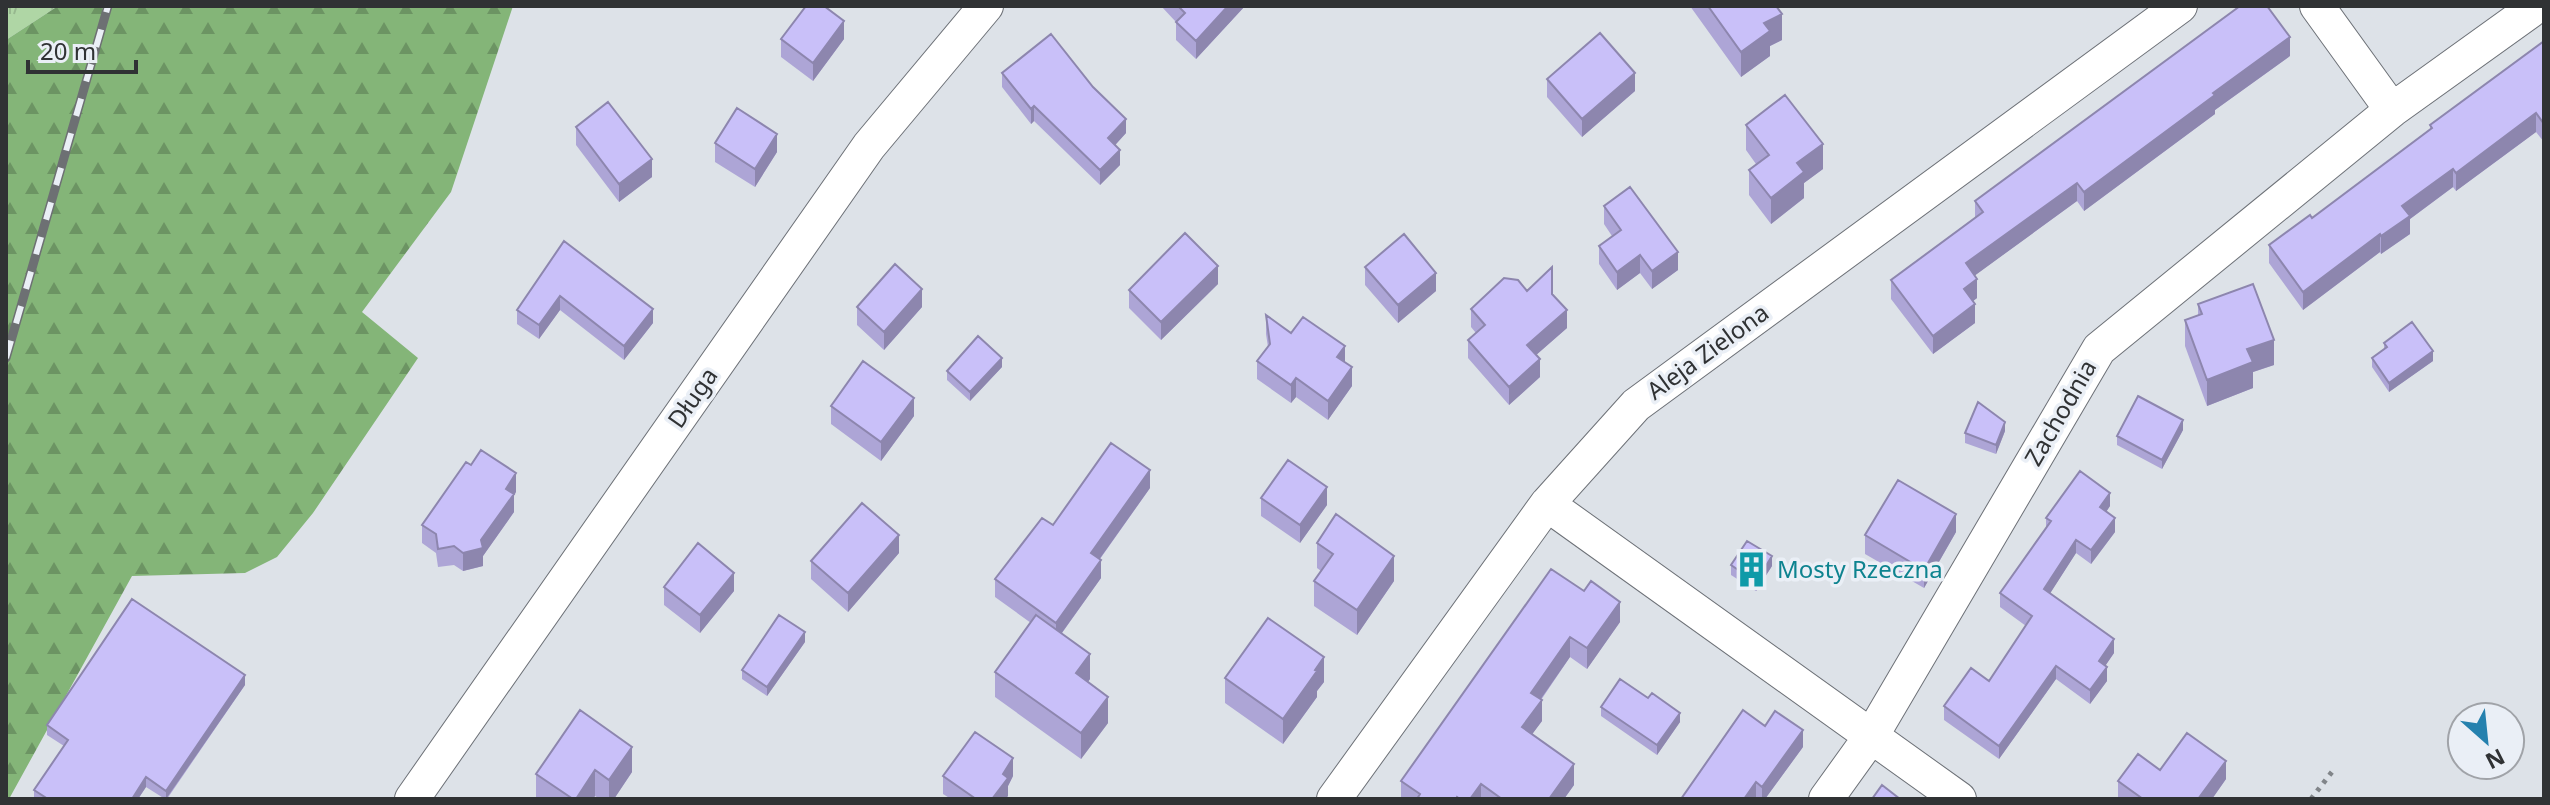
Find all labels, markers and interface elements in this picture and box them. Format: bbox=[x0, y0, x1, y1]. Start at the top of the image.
scale bar bbox=[28, 24, 136, 74]
text: 20 m bbox=[40, 34, 96, 67]
street label: Aleja Zielona bbox=[1639, 295, 1775, 406]
street label: Zachodnia bbox=[2016, 353, 2103, 471]
street label: Długa bbox=[659, 360, 724, 434]
building icon: Mosty Rzeczna bbox=[1732, 551, 1770, 589]
place label: Mosty Rzeczna bbox=[1777, 552, 1943, 585]
north arrow bbox=[2446, 701, 2526, 781]
text: N bbox=[2481, 742, 2510, 777]

